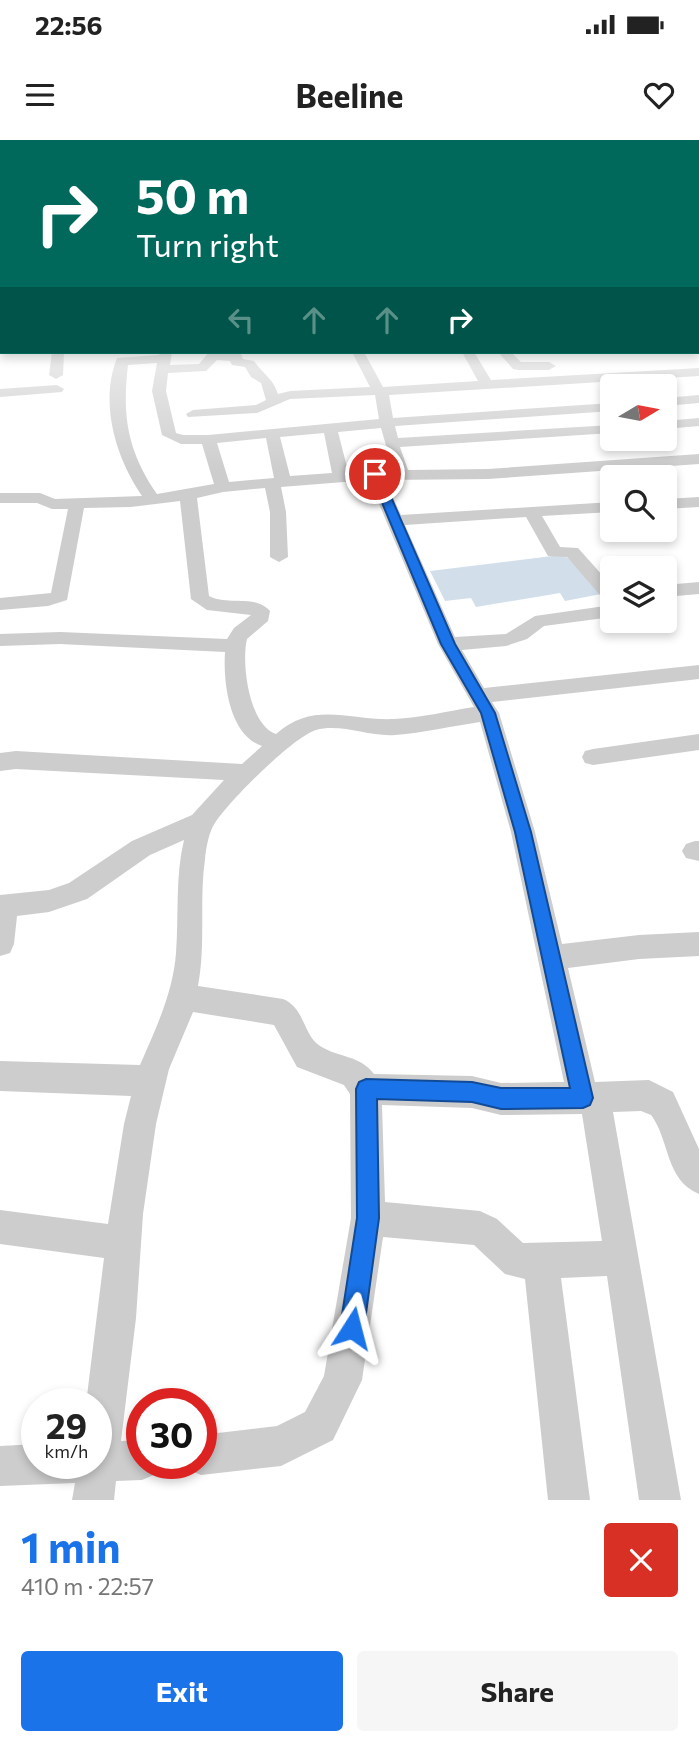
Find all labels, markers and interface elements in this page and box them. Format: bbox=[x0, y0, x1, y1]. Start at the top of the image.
text: 22:56 bbox=[35, 9, 103, 40]
text: Beeline bbox=[296, 75, 403, 115]
icon: menu bbox=[21, 76, 59, 114]
icon: heart bbox=[640, 76, 678, 114]
text: 50 m bbox=[136, 164, 249, 224]
icon: right bbox=[21, 168, 112, 259]
text: Turn right bbox=[136, 224, 279, 264]
icon: left bbox=[222, 301, 260, 339]
icon: ahead bbox=[295, 301, 333, 339]
icon: ahead bbox=[368, 301, 406, 339]
icon: right bbox=[441, 301, 479, 339]
north arrow bbox=[600, 374, 677, 452]
map controls bbox=[600, 374, 677, 633]
pin bbox=[345, 444, 405, 504]
icon: arrive bbox=[356, 455, 394, 493]
button: search bbox=[600, 465, 677, 542]
button: layers bbox=[600, 556, 677, 633]
position arrow bbox=[315, 1291, 389, 1365]
speed limit sign: 30 bbox=[126, 1388, 217, 1479]
text: 29 bbox=[46, 1403, 87, 1446]
text: km/h bbox=[45, 1440, 88, 1462]
text: 1 min bbox=[21, 1520, 121, 1572]
button: close bbox=[604, 1523, 678, 1597]
text: 410 m · 22:57 bbox=[21, 1572, 154, 1600]
button: Exit bbox=[21, 1651, 343, 1731]
button: Share bbox=[357, 1651, 678, 1731]

